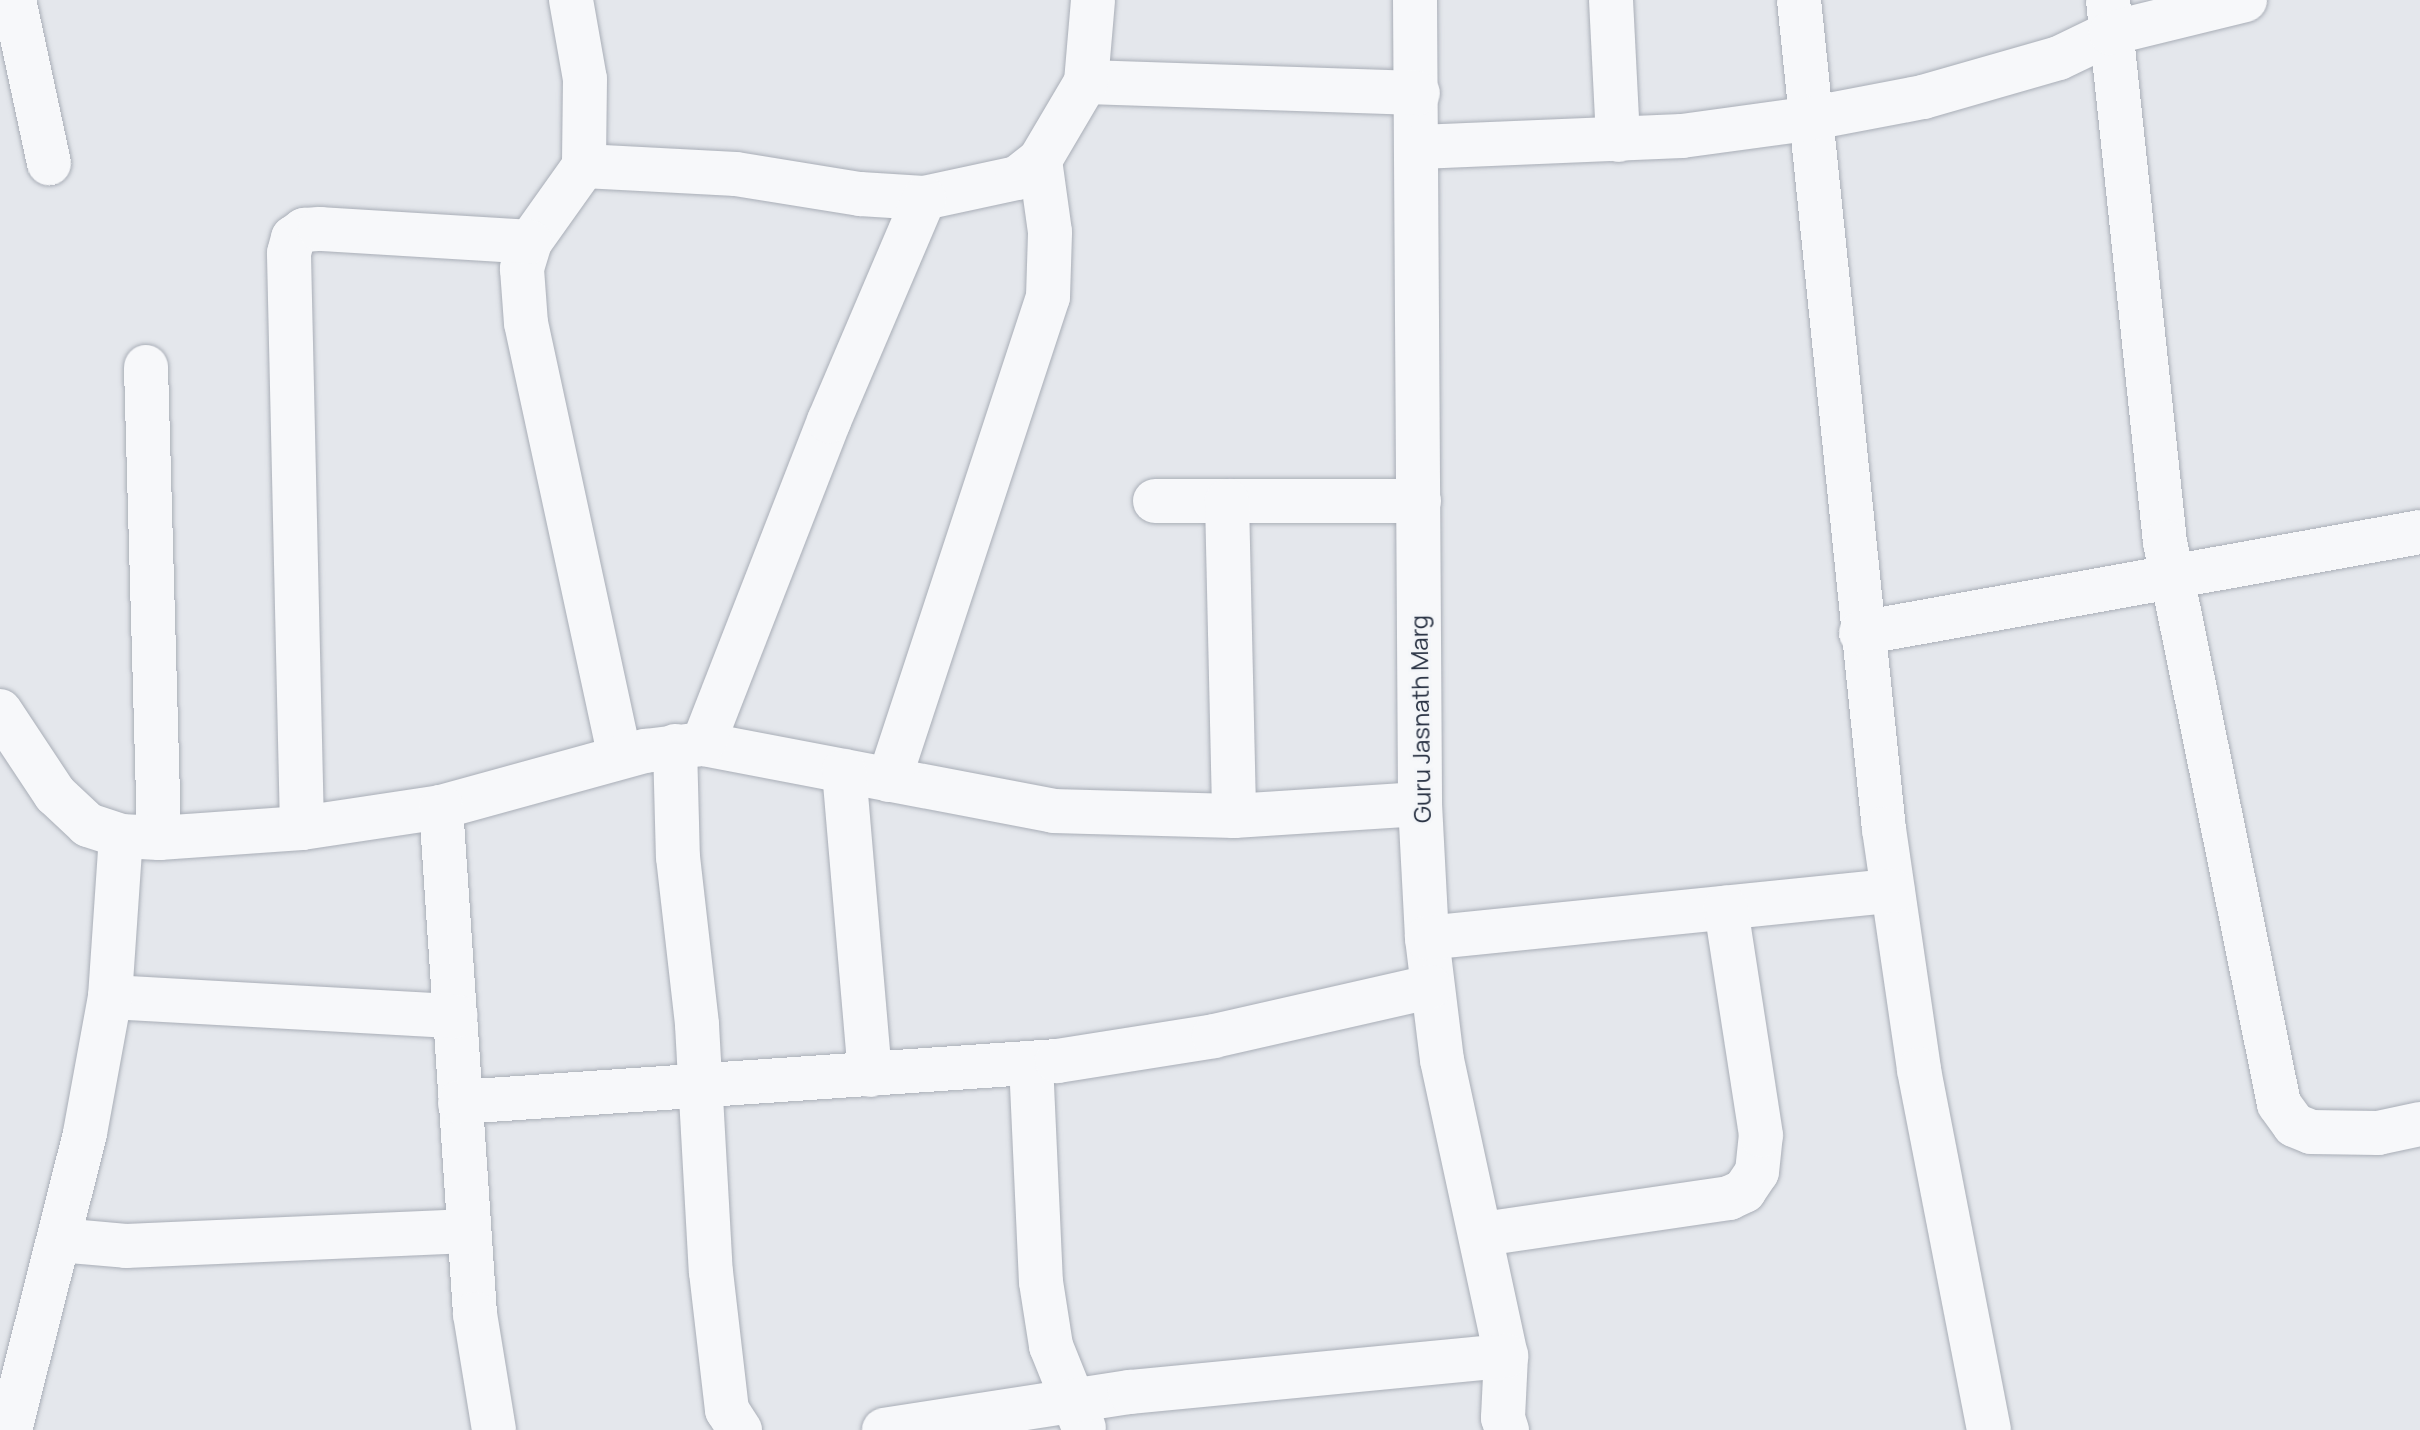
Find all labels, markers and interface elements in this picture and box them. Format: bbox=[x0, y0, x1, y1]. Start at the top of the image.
street label: Guru Jasnath Marg bbox=[1404, 615, 1436, 823]

